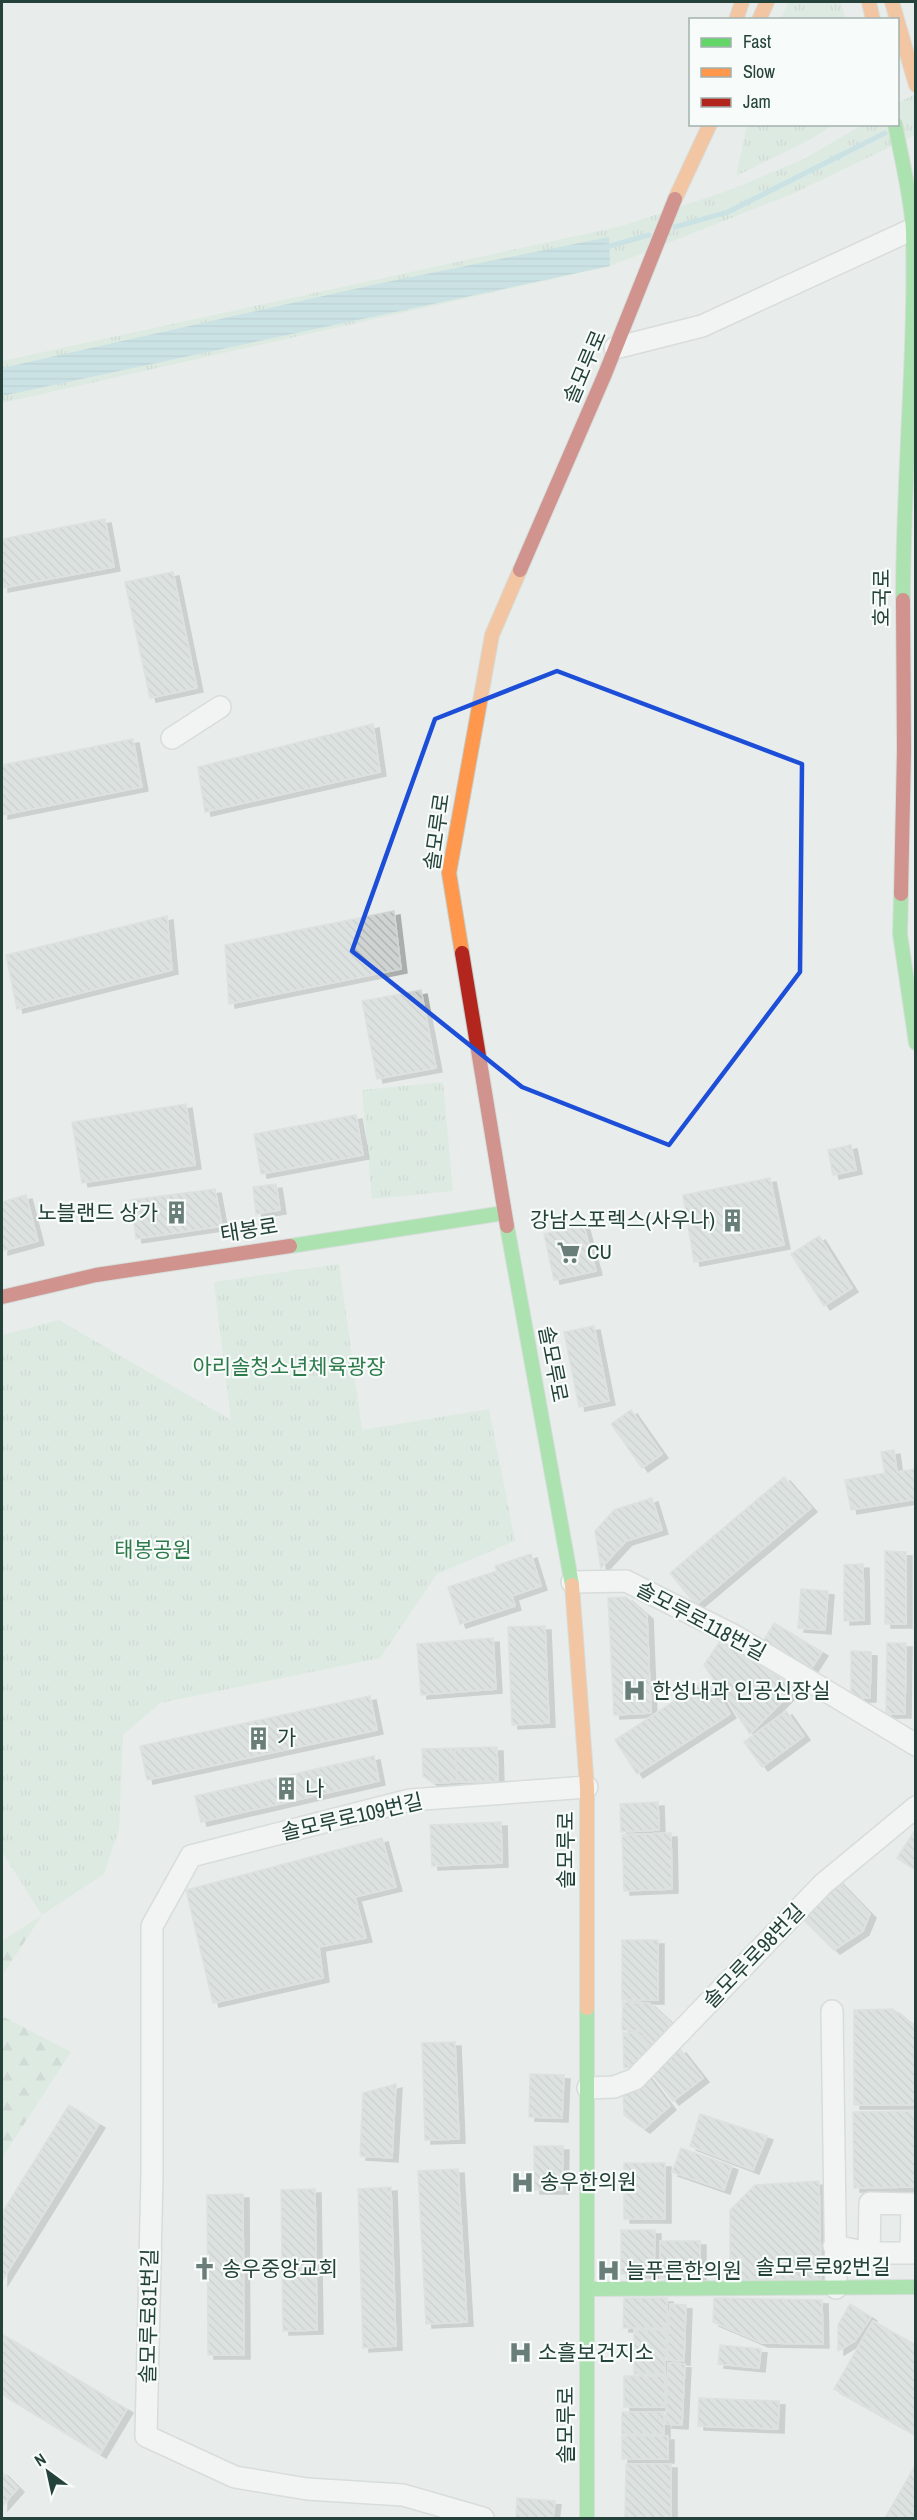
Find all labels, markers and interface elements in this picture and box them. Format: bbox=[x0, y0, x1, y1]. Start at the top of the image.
legend bbox=[689, 18, 899, 126]
text: Fast bbox=[743, 29, 771, 54]
text: Slow bbox=[743, 59, 775, 84]
text: Jam bbox=[743, 89, 771, 114]
street label: 솔모루로 bbox=[556, 326, 613, 408]
street label: 호국로 bbox=[867, 569, 896, 627]
street label: 솔모루로 bbox=[417, 792, 456, 872]
place label: 노블랜드 상가 bbox=[37, 1198, 158, 1227]
building icon: 노블랜드 상가 bbox=[163, 1200, 189, 1226]
place label: 강남스포렉스(사우나) bbox=[530, 1205, 715, 1234]
building icon: 강남스포렉스(사우나) bbox=[720, 1207, 746, 1233]
street label: 태봉로 bbox=[218, 1211, 280, 1248]
place label: CU bbox=[587, 1237, 612, 1266]
supermarket icon: CU bbox=[556, 1239, 582, 1265]
street label: 솔모루로 bbox=[532, 1323, 575, 1405]
park label: 아리솔청소년체육광장 bbox=[192, 1352, 386, 1381]
park label: 태봉공원 bbox=[114, 1535, 192, 1564]
street label: 솔모루로118번길 bbox=[631, 1574, 771, 1667]
place label: 한성내과 인공신장실 bbox=[652, 1676, 831, 1705]
hospital icon: 한성내과 인공신장실 bbox=[621, 1678, 647, 1704]
place label: 가 bbox=[277, 1723, 296, 1752]
building icon: 가 bbox=[246, 1725, 272, 1751]
place label: 나 bbox=[305, 1774, 324, 1803]
building icon: 나 bbox=[274, 1776, 300, 1802]
street label: 솔모루로109번길 bbox=[278, 1786, 426, 1847]
street label: 솔모루로 bbox=[551, 1811, 580, 1889]
street label: 솔모루로98번길 bbox=[696, 1897, 811, 2014]
place label: 송우한의원 bbox=[540, 2167, 637, 2196]
hospital icon: 송우한의원 bbox=[509, 2169, 535, 2195]
street label: 솔모루로81번길 bbox=[133, 2248, 164, 2384]
street label: 솔모루로92번길 bbox=[755, 2252, 891, 2281]
place label: 송우중앙교회 bbox=[222, 2254, 338, 2283]
church icon: 송우중앙교회 bbox=[191, 2256, 217, 2282]
place label: 늘푸른한의원 bbox=[626, 2256, 742, 2285]
hospital icon: 늘푸른한의원 bbox=[595, 2258, 621, 2284]
place label: 소흘보건지소 bbox=[538, 2338, 654, 2367]
hospital icon: 소흘보건지소 bbox=[507, 2340, 533, 2366]
street label: 솔모루로 bbox=[551, 2386, 580, 2464]
north arrow bbox=[18, 2442, 78, 2502]
text: N bbox=[30, 2448, 50, 2471]

